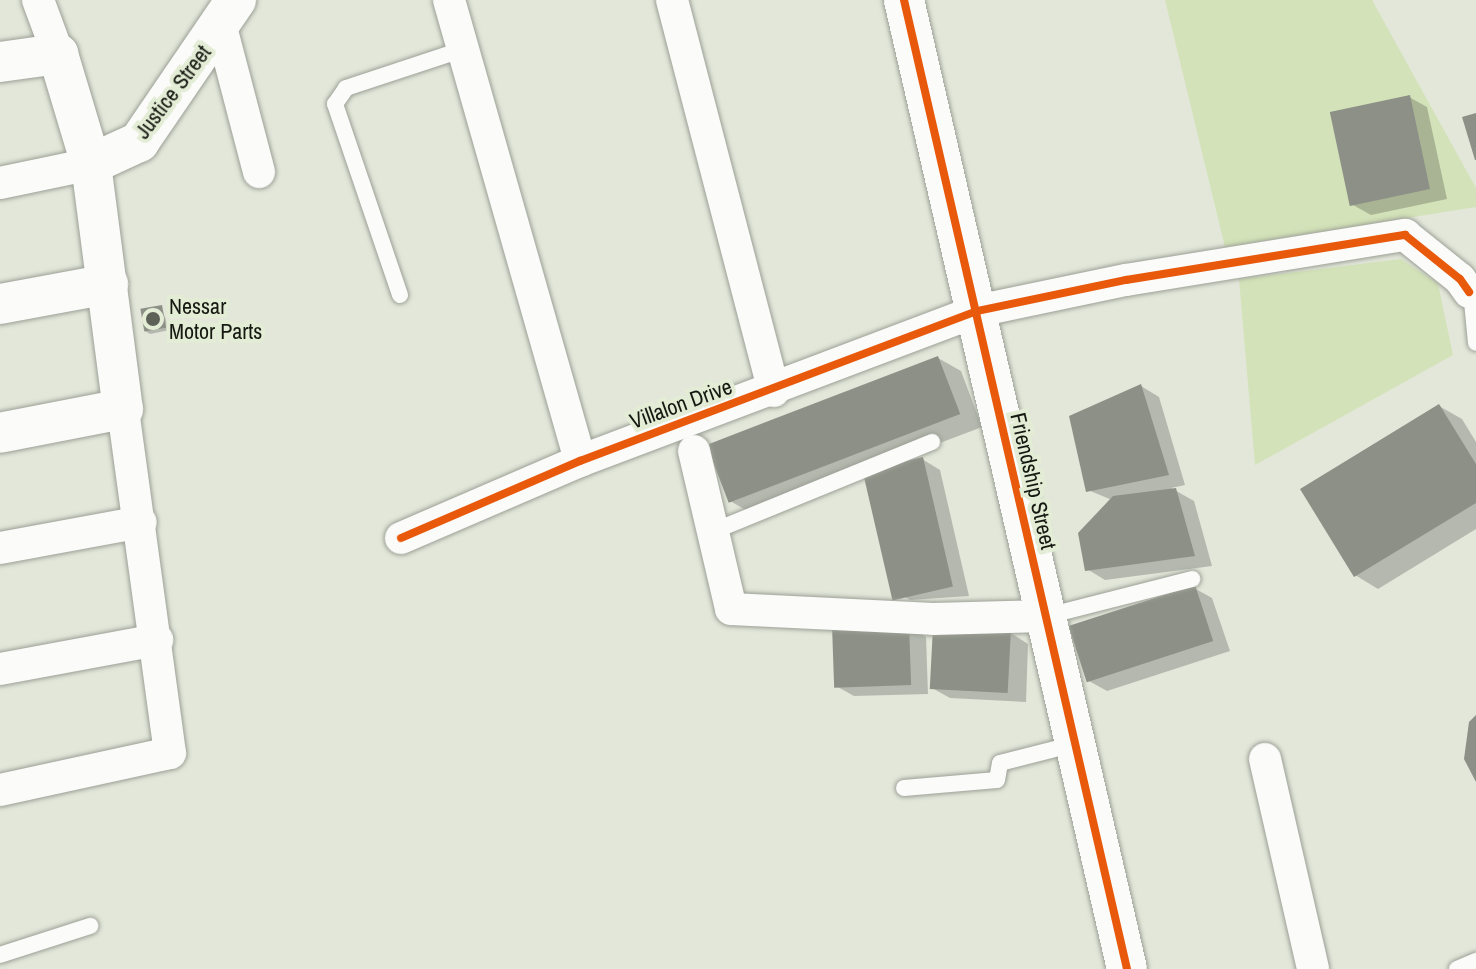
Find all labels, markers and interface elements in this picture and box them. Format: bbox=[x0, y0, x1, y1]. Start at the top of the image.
street label: Justice Street bbox=[129, 40, 217, 144]
place label: Nessar Motor Parts bbox=[169, 293, 262, 344]
marker: Nessar Motor Parts bbox=[144, 310, 162, 328]
street label: Villalon Drive bbox=[626, 373, 736, 435]
street label: Friendship Street bbox=[1004, 410, 1062, 552]

